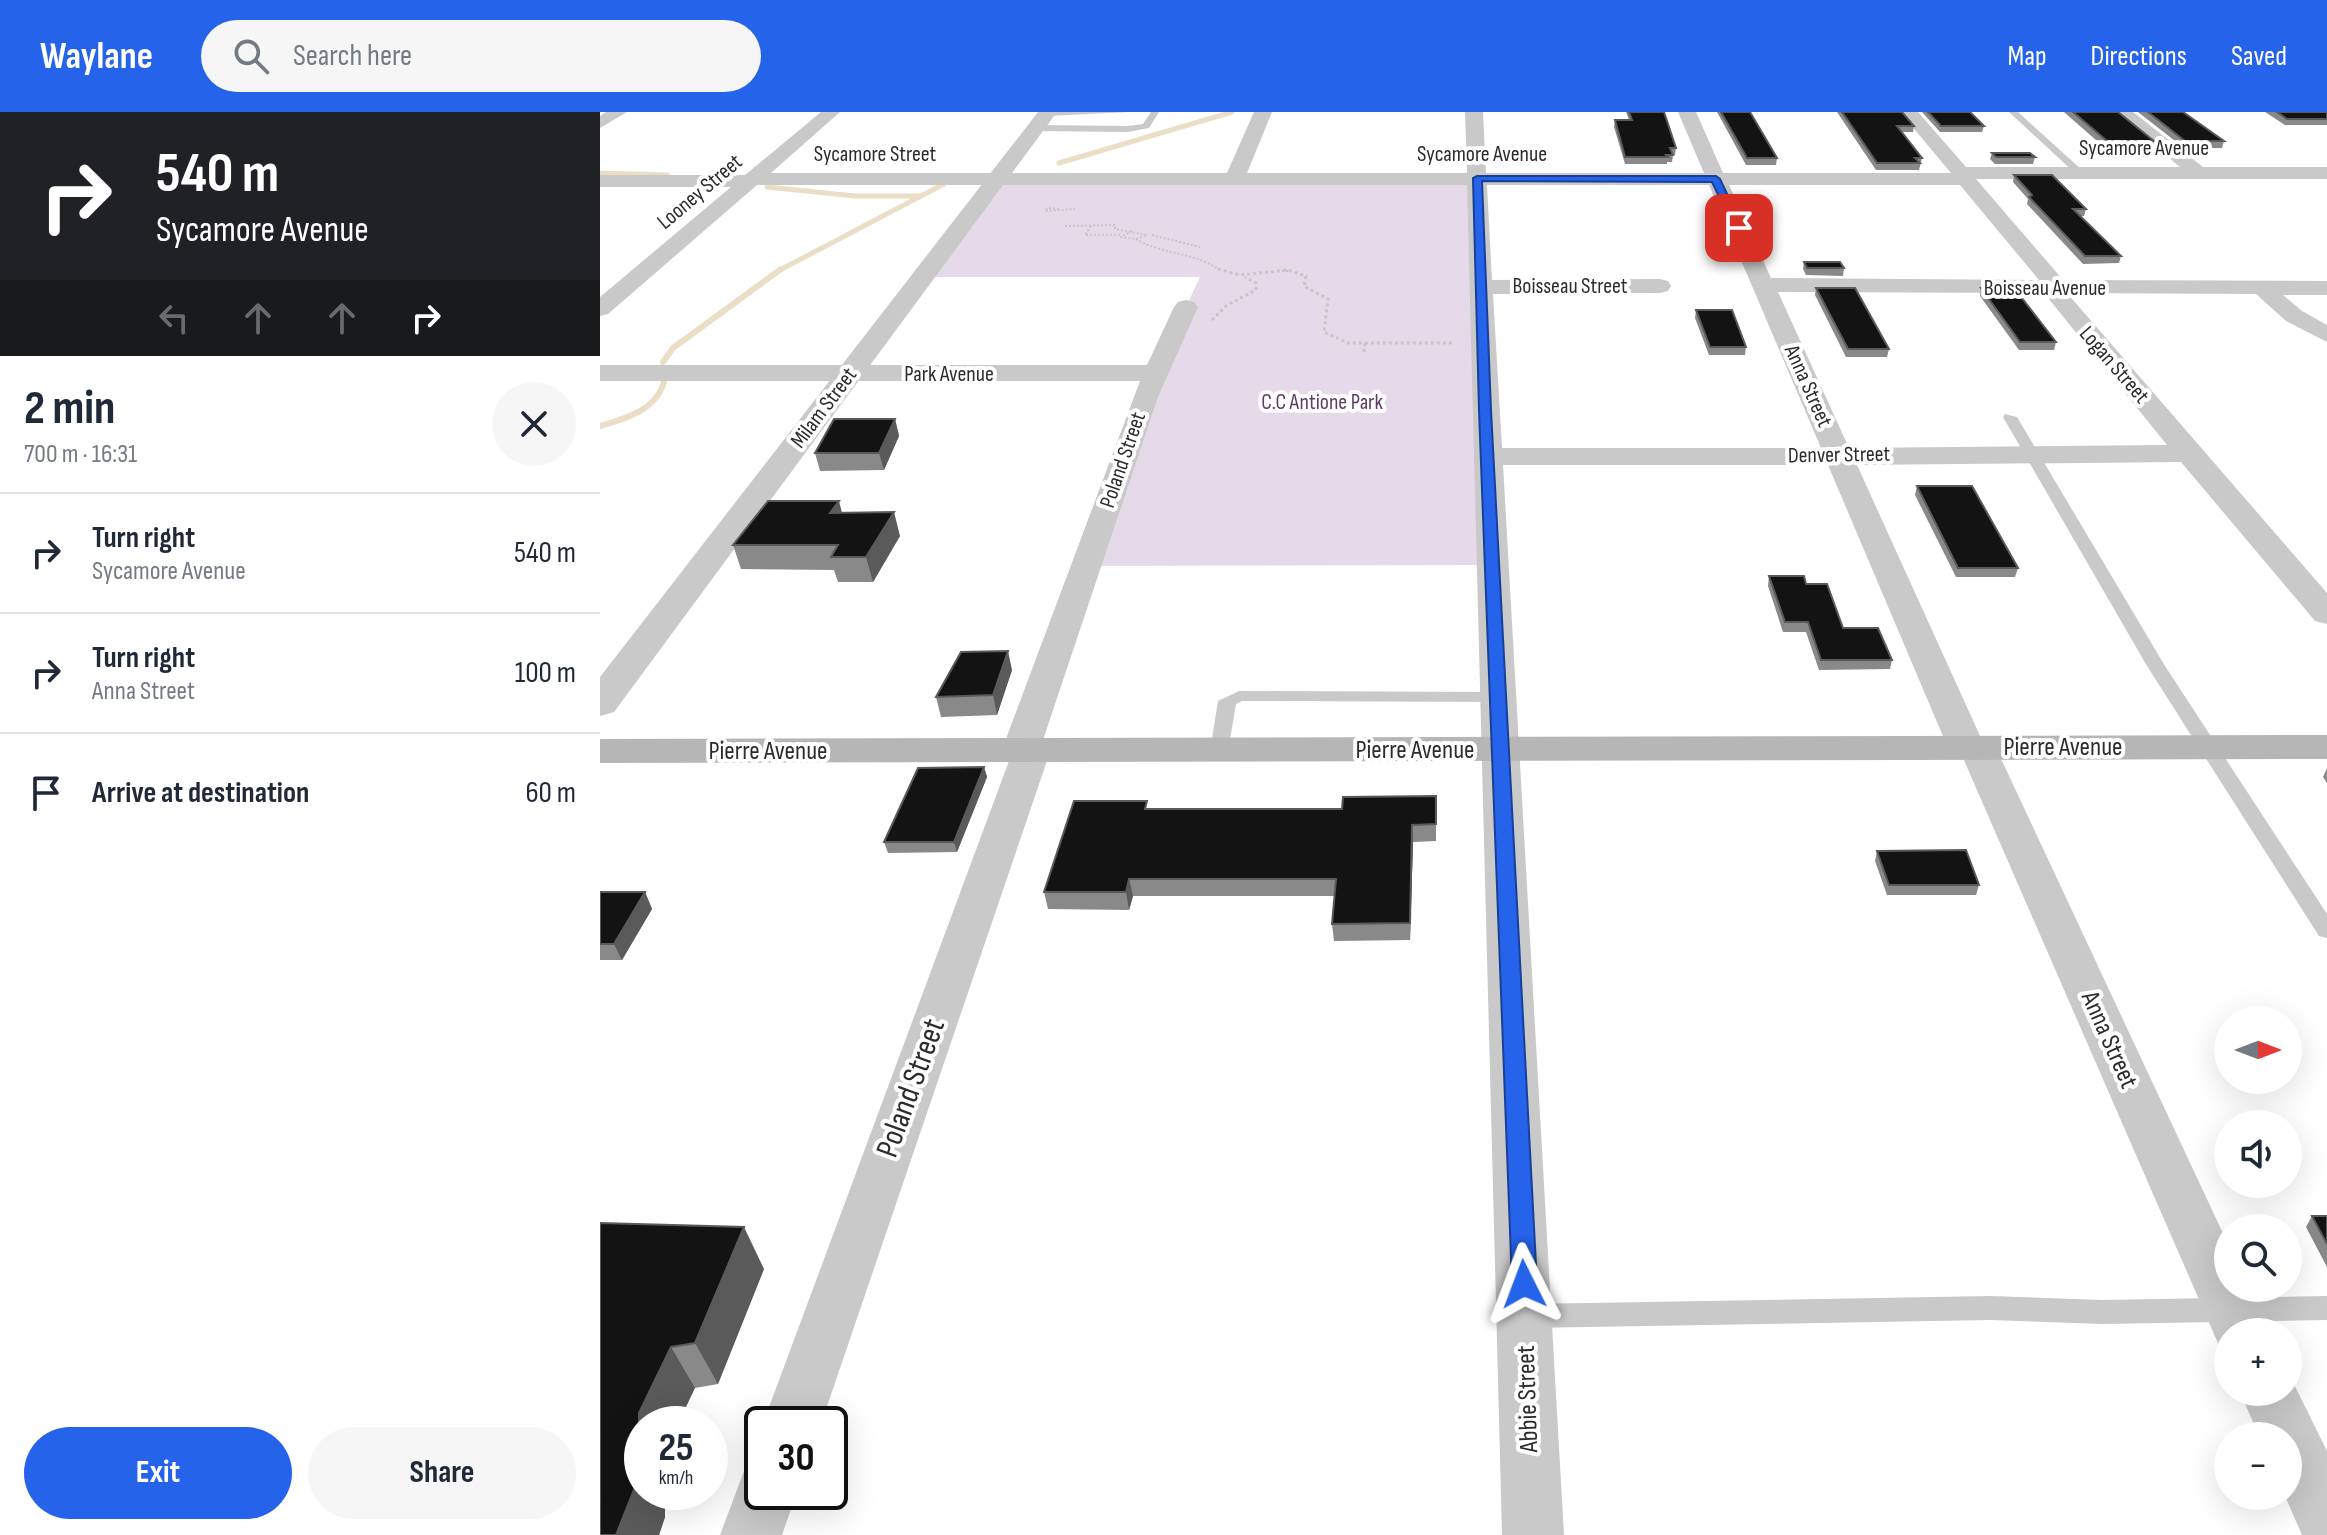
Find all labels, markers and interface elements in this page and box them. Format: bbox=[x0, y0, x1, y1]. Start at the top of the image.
search box bbox=[201, 20, 761, 92]
text: Waylane bbox=[40, 34, 153, 79]
icon: search bbox=[229, 34, 273, 78]
text: Search here bbox=[293, 38, 412, 74]
text: Map bbox=[2008, 40, 2047, 73]
text: Directions bbox=[2091, 40, 2187, 73]
text: Saved bbox=[2231, 40, 2287, 73]
street label: Sycamore Avenue bbox=[2079, 135, 2209, 162]
text: 540 m bbox=[156, 141, 279, 208]
street label: Sycamore Street bbox=[814, 141, 937, 168]
street label: Sycamore Avenue bbox=[1417, 141, 1547, 168]
icon: right bbox=[24, 144, 128, 248]
street label: Looney Street bbox=[652, 148, 748, 235]
pin bbox=[1705, 194, 1773, 262]
icon: arrive bbox=[1717, 206, 1761, 250]
text: Sycamore Avenue bbox=[156, 209, 369, 252]
street label: Boisseau Street bbox=[1513, 273, 1628, 300]
street label: Boisseau Avenue bbox=[1984, 275, 2106, 302]
icon: left bbox=[152, 296, 196, 340]
icon: ahead bbox=[236, 296, 280, 340]
icon: ahead bbox=[320, 296, 364, 340]
icon: right bbox=[404, 296, 448, 340]
street label: Logan Street bbox=[2073, 321, 2155, 409]
street label: Anna Street bbox=[1778, 340, 1838, 432]
street label: Park Avenue bbox=[904, 361, 994, 388]
street label: Milam Street bbox=[785, 362, 863, 454]
text: 2 min bbox=[24, 380, 115, 437]
button: close bbox=[492, 382, 576, 466]
park label: C.C Antione Park bbox=[1261, 389, 1383, 416]
street label: Poland Street bbox=[1094, 408, 1152, 511]
text: 700 m · 16:31 bbox=[24, 439, 137, 470]
street label: Denver Street bbox=[1788, 441, 1891, 469]
text: Turn right bbox=[92, 520, 195, 556]
icon: right bbox=[24, 531, 68, 575]
text: 540 m bbox=[514, 535, 576, 571]
text: Sycamore Avenue bbox=[92, 556, 246, 587]
text: Turn right bbox=[92, 640, 195, 676]
icon: right bbox=[24, 651, 68, 695]
text: 100 m bbox=[515, 655, 576, 691]
text: Anna Street bbox=[92, 676, 195, 707]
street label: Pierre Avenue bbox=[2004, 732, 2122, 763]
street label: Pierre Avenue bbox=[1356, 735, 1474, 766]
street label: Pierre Avenue bbox=[709, 736, 827, 767]
icon: arrive bbox=[24, 771, 68, 815]
text: Arrive at destination bbox=[92, 775, 309, 811]
text: 60 m bbox=[525, 775, 576, 811]
street label: Anna Street bbox=[2074, 986, 2144, 1093]
north arrow bbox=[2214, 1006, 2302, 1094]
map controls bbox=[2214, 1006, 2302, 1510]
street label: Poland Street bbox=[868, 1013, 954, 1163]
button: sound bbox=[2214, 1110, 2302, 1198]
button: search bbox=[2214, 1214, 2302, 1302]
position arrow bbox=[1482, 1242, 1566, 1326]
button: + bbox=[2214, 1318, 2302, 1406]
street label: Abbie Street bbox=[1511, 1345, 1545, 1454]
speed limit sign: 30 bbox=[744, 1406, 848, 1510]
button: − bbox=[2214, 1422, 2302, 1510]
text: 25 bbox=[658, 1424, 694, 1472]
button: Exit bbox=[24, 1427, 292, 1519]
button: Share bbox=[308, 1427, 576, 1519]
text: km/h bbox=[659, 1466, 693, 1490]

